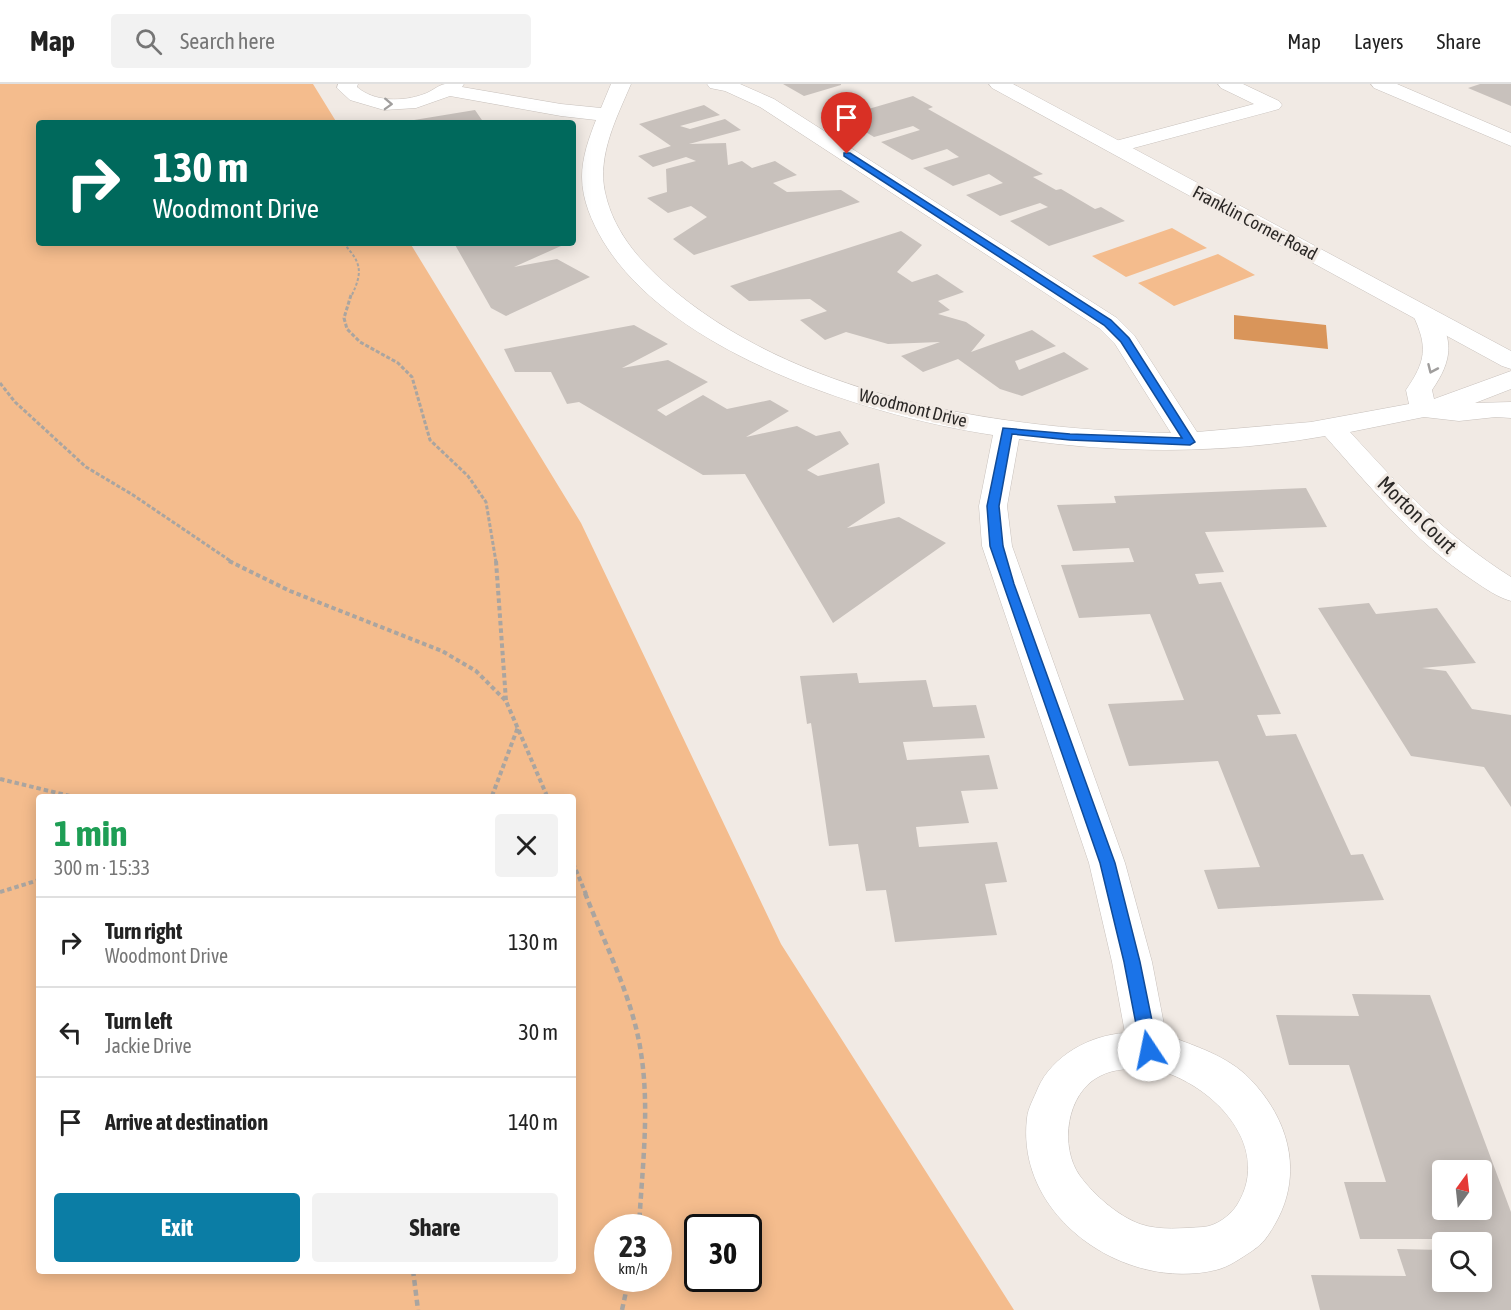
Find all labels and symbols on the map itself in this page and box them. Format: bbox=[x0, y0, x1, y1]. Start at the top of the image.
pin bbox=[821, 92, 872, 154]
one-way arrow bbox=[384, 97, 393, 110]
street label: Franklin Corner Road bbox=[1189, 181, 1321, 264]
one-way arrow bbox=[1427, 363, 1439, 374]
street label: Woodmont Drive bbox=[857, 384, 969, 431]
street label: Morton Court bbox=[1373, 471, 1462, 558]
position arrow bbox=[1117, 1018, 1181, 1082]
north arrow bbox=[1432, 1160, 1492, 1220]
speed limit sign: 30 bbox=[684, 1214, 762, 1292]

